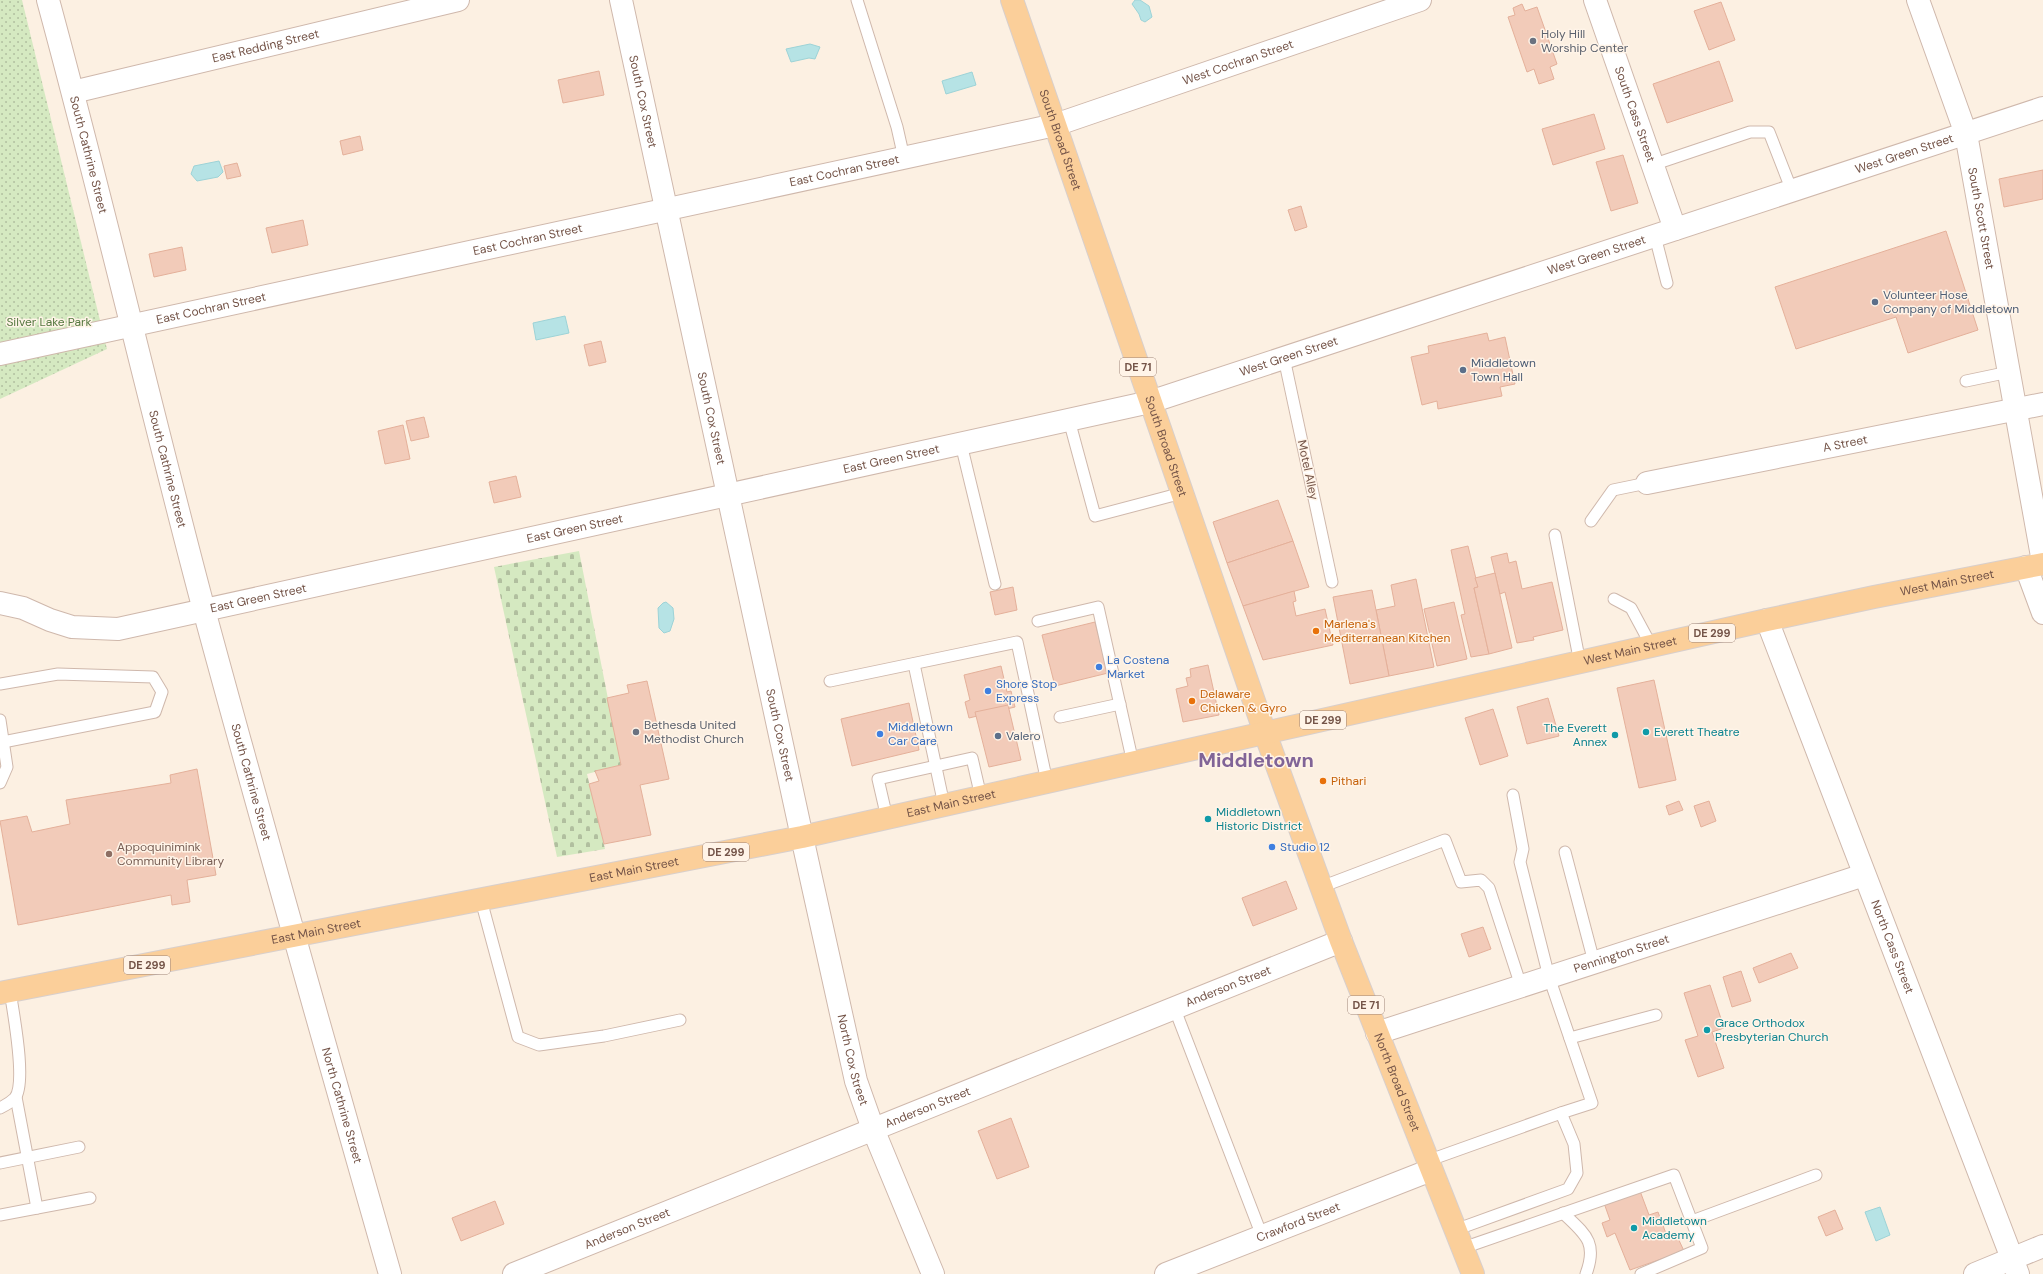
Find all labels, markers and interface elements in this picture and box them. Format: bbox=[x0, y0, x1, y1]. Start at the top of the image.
street label: East Redding Street bbox=[210, 25, 321, 66]
place label: Holy Hill Worship Center bbox=[1541, 26, 1629, 56]
street label: West Cochran Street bbox=[1180, 36, 1296, 89]
marker: Holy Hill Worship Center bbox=[1528, 36, 1538, 46]
street label: South Cox Street bbox=[625, 54, 661, 150]
street label: South Cass Street bbox=[1611, 64, 1659, 164]
street label: South Broad Street bbox=[1035, 87, 1085, 193]
street label: South Cathrine Street bbox=[66, 94, 111, 215]
street label: West Green Street bbox=[1853, 130, 1956, 177]
street label: East Cochran Street bbox=[788, 151, 901, 190]
street label: South Scott Street bbox=[1964, 166, 1998, 271]
street label: East Cochran Street bbox=[471, 220, 584, 259]
street label: West Green Street bbox=[1545, 231, 1648, 279]
place label: Volunteer Hose Company of Middletown bbox=[1883, 287, 2019, 317]
street label: East Cochran Street bbox=[155, 288, 268, 328]
marker: Volunteer Hose Company of Middletown bbox=[1870, 297, 1880, 307]
park label: Silver Lake Park bbox=[6, 314, 92, 330]
street label: West Green Street bbox=[1238, 333, 1340, 380]
place label: Middletown Town Hall bbox=[1471, 355, 1536, 385]
road number: DE 71 bbox=[1120, 358, 1156, 376]
marker: Middletown Town Hall bbox=[1458, 365, 1468, 375]
street label: South Cox Street bbox=[694, 370, 729, 466]
street label: South Broad Street bbox=[1141, 394, 1191, 499]
street label: South Cathrine Street bbox=[145, 409, 190, 530]
street label: A Street bbox=[1821, 431, 1869, 456]
street label: Motel Alley bbox=[1294, 439, 1322, 502]
street label: East Green Street bbox=[842, 440, 941, 477]
street label: East Green Street bbox=[525, 510, 625, 547]
street label: West Main Street bbox=[1899, 566, 1996, 600]
street label: East Green Street bbox=[209, 580, 308, 616]
place label: Marlena's Mediterranean Kitchen bbox=[1324, 616, 1450, 646]
road number: DE 299 bbox=[1689, 624, 1735, 642]
marker: Marlena's Mediterranean Kitchen bbox=[1311, 626, 1321, 636]
street label: West Main Street bbox=[1582, 632, 1679, 669]
place label: La Costena Market bbox=[1107, 652, 1169, 682]
marker: La Costena Market bbox=[1094, 662, 1104, 672]
place label: Shore Stop Express bbox=[996, 676, 1057, 706]
marker: Shore Stop Express bbox=[983, 686, 993, 696]
place label: Delaware Chicken & Gyro bbox=[1200, 686, 1287, 716]
street label: South Cox Street bbox=[762, 687, 798, 783]
marker: Delaware Chicken & Gyro bbox=[1187, 696, 1197, 706]
road number: DE 299 bbox=[1300, 711, 1346, 729]
place label: Bethesda United Methodist Church bbox=[644, 717, 744, 747]
place label: Middletown Car Care bbox=[888, 719, 953, 749]
place label: The Everett Annex bbox=[1544, 720, 1607, 750]
street label: South Cathrine Street bbox=[227, 722, 275, 843]
place label: Everett Theatre bbox=[1654, 724, 1740, 740]
marker: Bethesda United Methodist Church bbox=[631, 727, 641, 737]
marker: Everett Theatre bbox=[1641, 727, 1651, 737]
place label: Valero bbox=[1006, 728, 1041, 744]
marker: Middletown Car Care bbox=[875, 729, 885, 739]
marker: The Everett Annex bbox=[1610, 730, 1620, 740]
marker: Valero bbox=[993, 731, 1003, 741]
district label: Middletown bbox=[1198, 747, 1314, 773]
place label: Pithari bbox=[1331, 773, 1366, 789]
marker: Pithari bbox=[1318, 776, 1328, 786]
street label: East Main Street bbox=[905, 786, 998, 821]
place label: Middletown Historic District bbox=[1216, 804, 1302, 834]
marker: Middletown Historic District bbox=[1203, 814, 1213, 824]
place label: Appoquinimink Community Library bbox=[117, 839, 224, 869]
place label: Studio 12 bbox=[1280, 839, 1330, 855]
marker: Studio 12 bbox=[1267, 842, 1277, 852]
road number: DE 299 bbox=[703, 843, 749, 861]
marker: Appoquinimink Community Library bbox=[104, 849, 114, 859]
street label: East Main Street bbox=[588, 853, 680, 886]
street label: North Cass Street bbox=[1867, 898, 1918, 996]
street label: East Main Street bbox=[270, 915, 362, 948]
street label: Pennington Street bbox=[1572, 931, 1672, 977]
road number: DE 299 bbox=[124, 956, 170, 974]
street label: Anderson Street bbox=[1183, 962, 1274, 1011]
road number: DE 71 bbox=[1348, 996, 1384, 1014]
street label: North Cox Street bbox=[834, 1013, 872, 1108]
place label: Grace Orthodox Presbyterian Church bbox=[1715, 1015, 1828, 1045]
marker: Grace Orthodox Presbyterian Church bbox=[1702, 1025, 1712, 1035]
street label: North Broad Street bbox=[1370, 1031, 1424, 1134]
street label: North Cathrine Street bbox=[318, 1046, 366, 1166]
street label: Anderson Street bbox=[883, 1083, 973, 1132]
street label: Crawford Street bbox=[1254, 1198, 1343, 1246]
street label: Anderson Street bbox=[582, 1204, 673, 1253]
place label: Middletown Academy bbox=[1642, 1213, 1707, 1243]
marker: Middletown Academy bbox=[1629, 1223, 1639, 1233]

